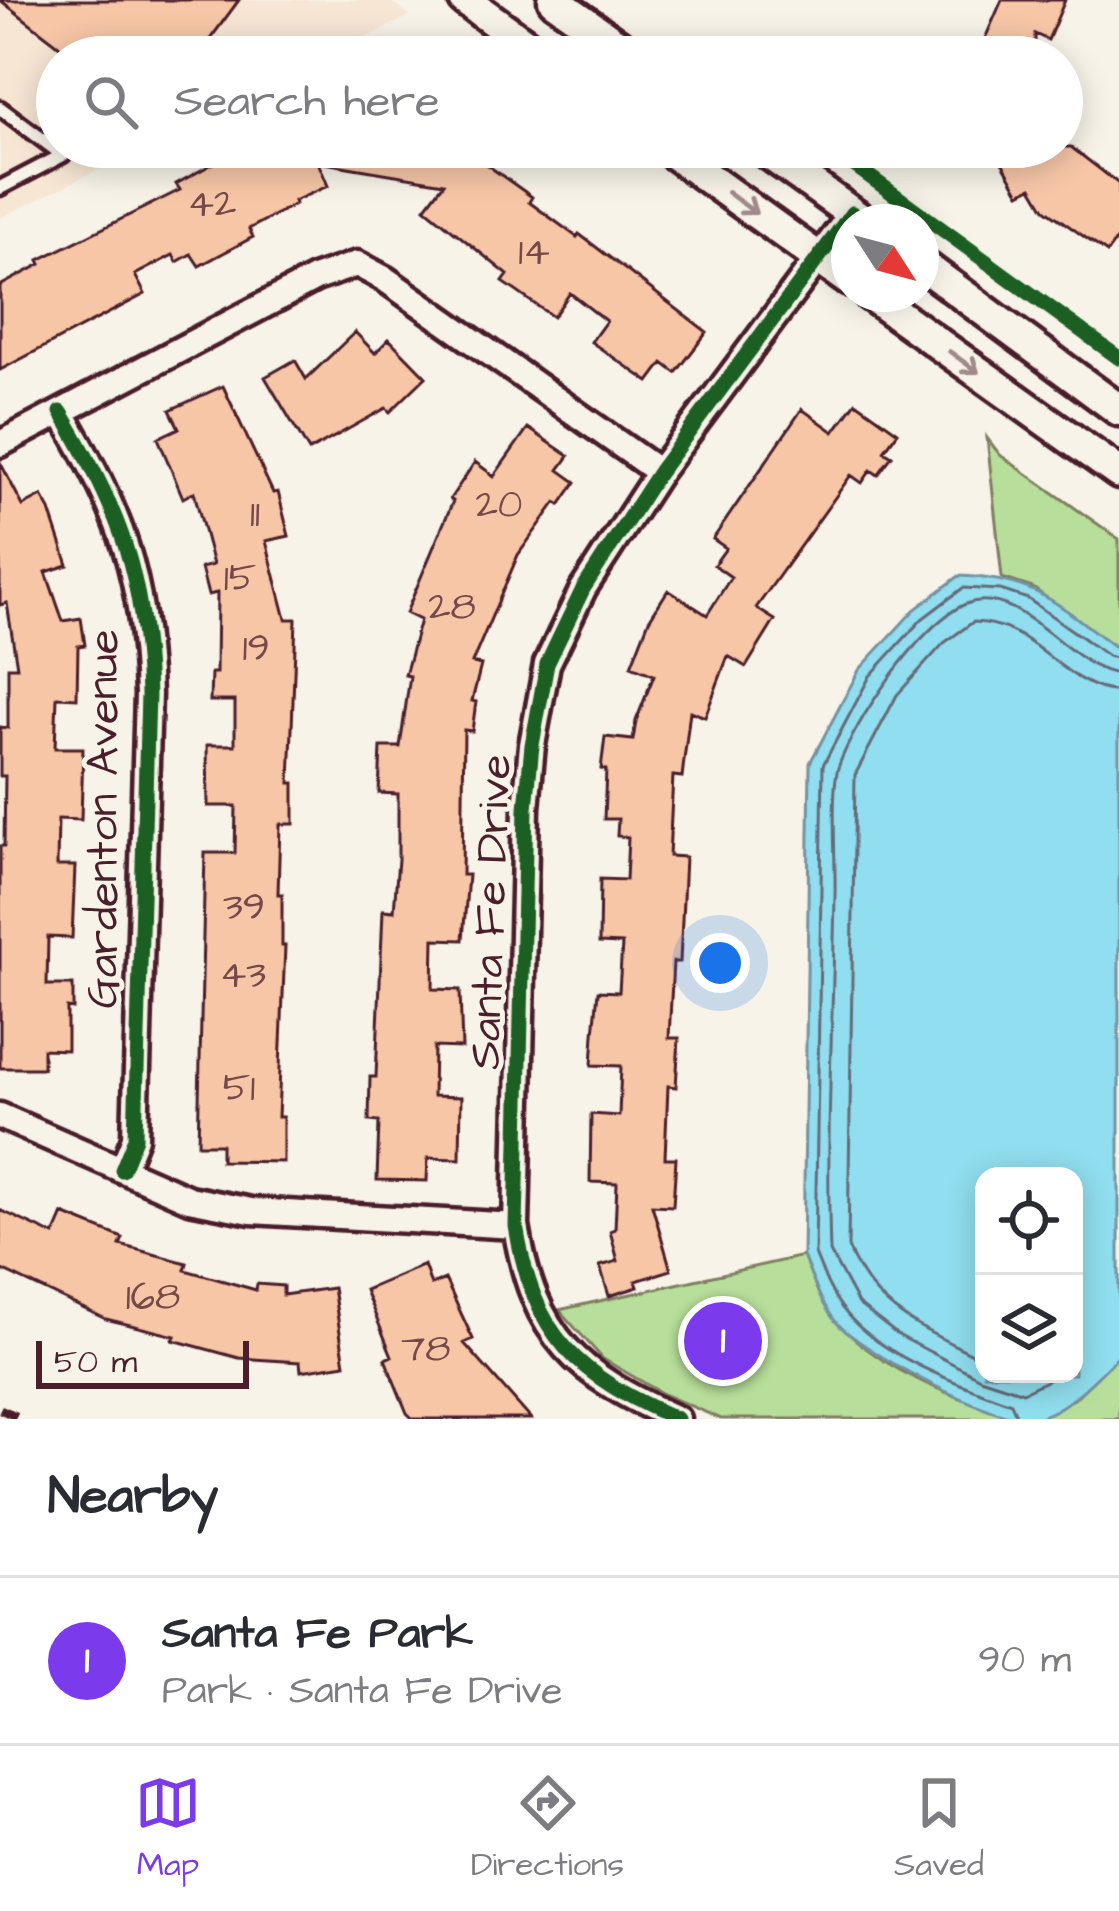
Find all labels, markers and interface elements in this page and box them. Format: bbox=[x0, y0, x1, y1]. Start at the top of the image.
search box bbox=[36, 36, 1083, 168]
icon: search bbox=[78, 69, 144, 135]
text: Search here bbox=[174, 71, 440, 133]
house number: 42 bbox=[188, 178, 236, 232]
one-way arrow bbox=[725, 190, 758, 215]
north arrow bbox=[831, 204, 939, 312]
house number: 14 bbox=[518, 226, 550, 280]
one-way arrow bbox=[947, 349, 980, 374]
house number: 20 bbox=[476, 479, 522, 533]
house number: 11 bbox=[250, 488, 260, 542]
house number: 15 bbox=[224, 552, 256, 606]
house number: 28 bbox=[428, 581, 476, 635]
house number: 19 bbox=[242, 622, 270, 676]
street label: Gardenton Avenue bbox=[73, 629, 135, 1009]
street label: Santa Fe Drive bbox=[455, 753, 527, 1071]
house number: 39 bbox=[223, 881, 265, 935]
your location bbox=[690, 933, 750, 993]
house number: 43 bbox=[220, 949, 266, 1003]
house number: 51 bbox=[223, 1062, 255, 1116]
map controls bbox=[975, 1167, 1083, 1383]
button: locate bbox=[975, 1167, 1083, 1275]
house number: 168 bbox=[126, 1271, 180, 1325]
button: layers bbox=[975, 1275, 1083, 1383]
pin: 1 bbox=[684, 1296, 762, 1386]
house number: 78 bbox=[401, 1323, 451, 1377]
scale bar bbox=[36, 1335, 249, 1388]
text: 50 m bbox=[54, 1339, 137, 1385]
text: Nearby bbox=[48, 1462, 218, 1533]
text: Santa Fe Park bbox=[162, 1603, 473, 1665]
text: 1 bbox=[85, 1634, 90, 1688]
text: 90 m bbox=[978, 1634, 1071, 1688]
text: Park · Santa Fe Drive bbox=[162, 1665, 562, 1719]
tab: Map bbox=[135, 1770, 201, 1888]
tab: Directions bbox=[471, 1770, 624, 1888]
tab: Saved bbox=[894, 1770, 984, 1888]

